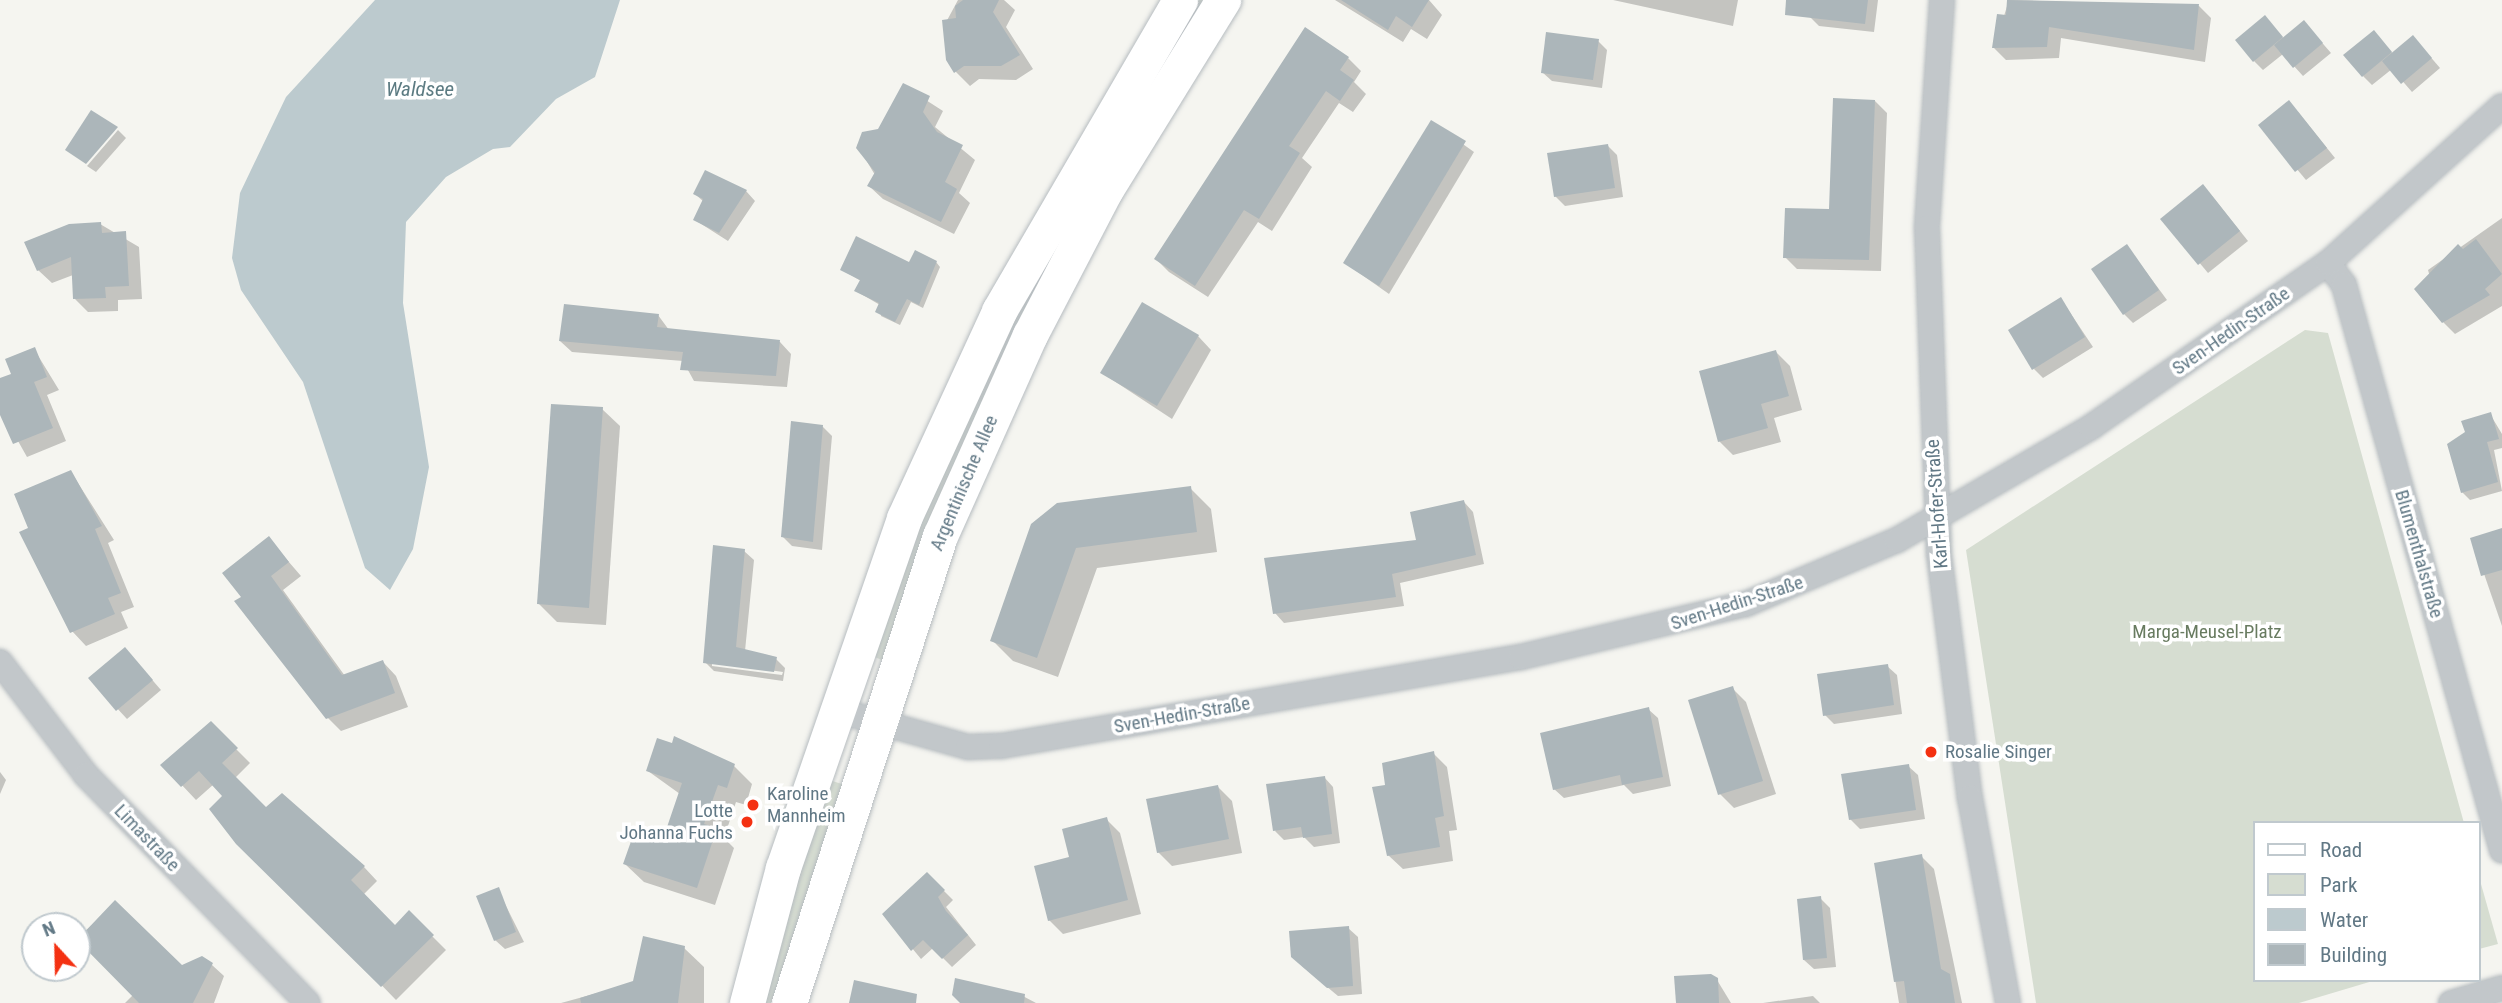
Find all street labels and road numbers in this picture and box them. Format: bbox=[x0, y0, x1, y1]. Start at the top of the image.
street label: Sven-Hedin-Straße bbox=[2168, 282, 2294, 380]
street label: Argentinische Allee bbox=[925, 412, 1003, 554]
street label: Karl-Hofer-Straße bbox=[1921, 439, 1953, 569]
street label: Blumenthalstraße bbox=[2390, 487, 2448, 621]
street label: Sven-Hedin-Straße bbox=[1668, 571, 1806, 635]
street label: Sven-Hedin-Straße bbox=[1112, 692, 1252, 738]
street label: Limastraße bbox=[109, 800, 185, 876]

